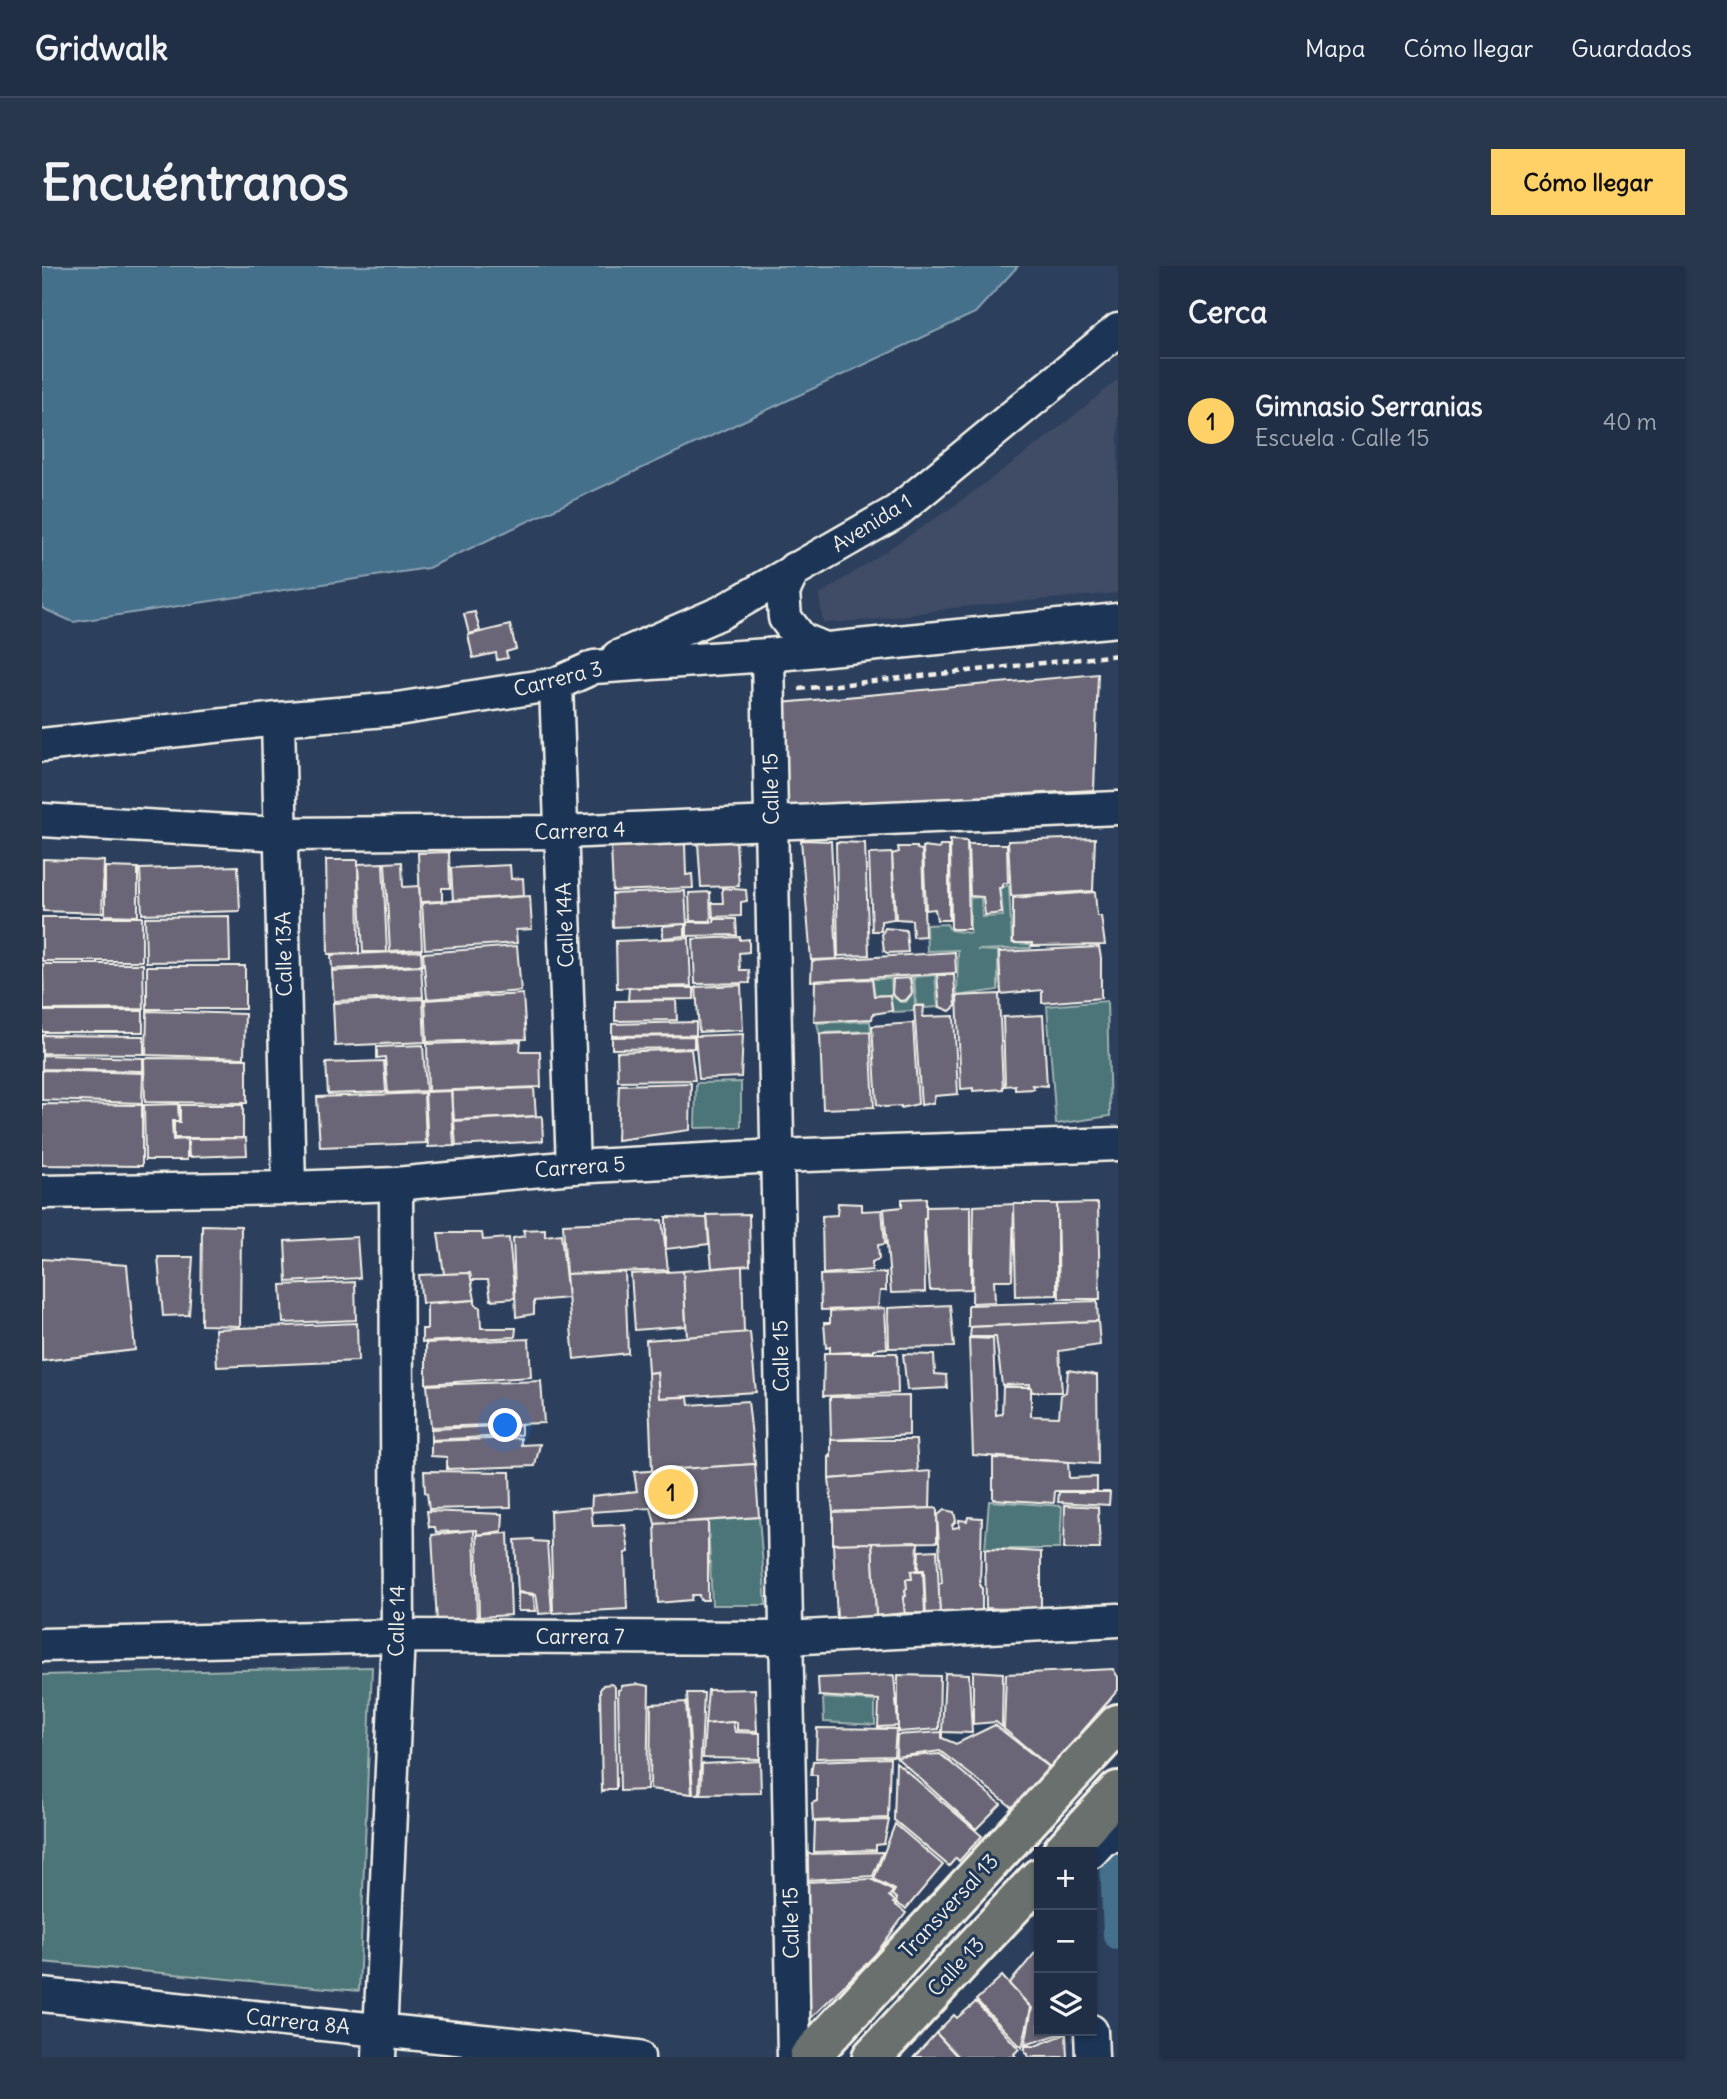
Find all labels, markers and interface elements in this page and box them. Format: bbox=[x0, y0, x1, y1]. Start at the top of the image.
text: Gridwalk bbox=[35, 27, 168, 69]
text: Mapa bbox=[1305, 33, 1365, 63]
text: Cómo llegar bbox=[1403, 33, 1533, 63]
text: Guardados bbox=[1571, 33, 1692, 63]
button: Cómo llegar bbox=[1491, 149, 1685, 215]
text: Encuéntranos bbox=[42, 152, 349, 213]
text: Cerca bbox=[1188, 293, 1267, 331]
text: Gimnasio Serranias bbox=[1255, 390, 1483, 423]
text: 1 bbox=[1206, 407, 1216, 436]
text: 40 m bbox=[1603, 407, 1657, 436]
text: Escuela · Calle 15 bbox=[1255, 423, 1429, 452]
street label: Avenida 1 bbox=[827, 487, 917, 558]
street label: Carrera 3 bbox=[511, 654, 605, 703]
street label: Calle 15 bbox=[756, 753, 785, 825]
street label: Carrera 4 bbox=[534, 815, 626, 846]
street label: Calle 14A bbox=[550, 882, 579, 968]
street label: Calle 13A bbox=[269, 911, 298, 997]
street label: Carrera 5 bbox=[534, 1150, 626, 1183]
street label: Calle 15 bbox=[766, 1320, 795, 1392]
your location bbox=[488, 1408, 522, 1442]
pin: 1 bbox=[648, 1466, 694, 1518]
street label: Calle 14 bbox=[382, 1585, 411, 1657]
street label: Carrera 7 bbox=[535, 1623, 625, 1650]
map controls bbox=[1034, 1847, 1097, 2036]
button: + bbox=[1034, 1847, 1097, 1910]
street label: Transversal 13 bbox=[893, 1848, 1004, 1964]
street label: Calle 15 bbox=[776, 1887, 805, 1959]
button: − bbox=[1034, 1910, 1097, 1973]
street label: Calle 13 bbox=[921, 1931, 990, 2002]
button: layers bbox=[1034, 1973, 1097, 2036]
street label: Carrera 8A bbox=[245, 2003, 351, 2040]

